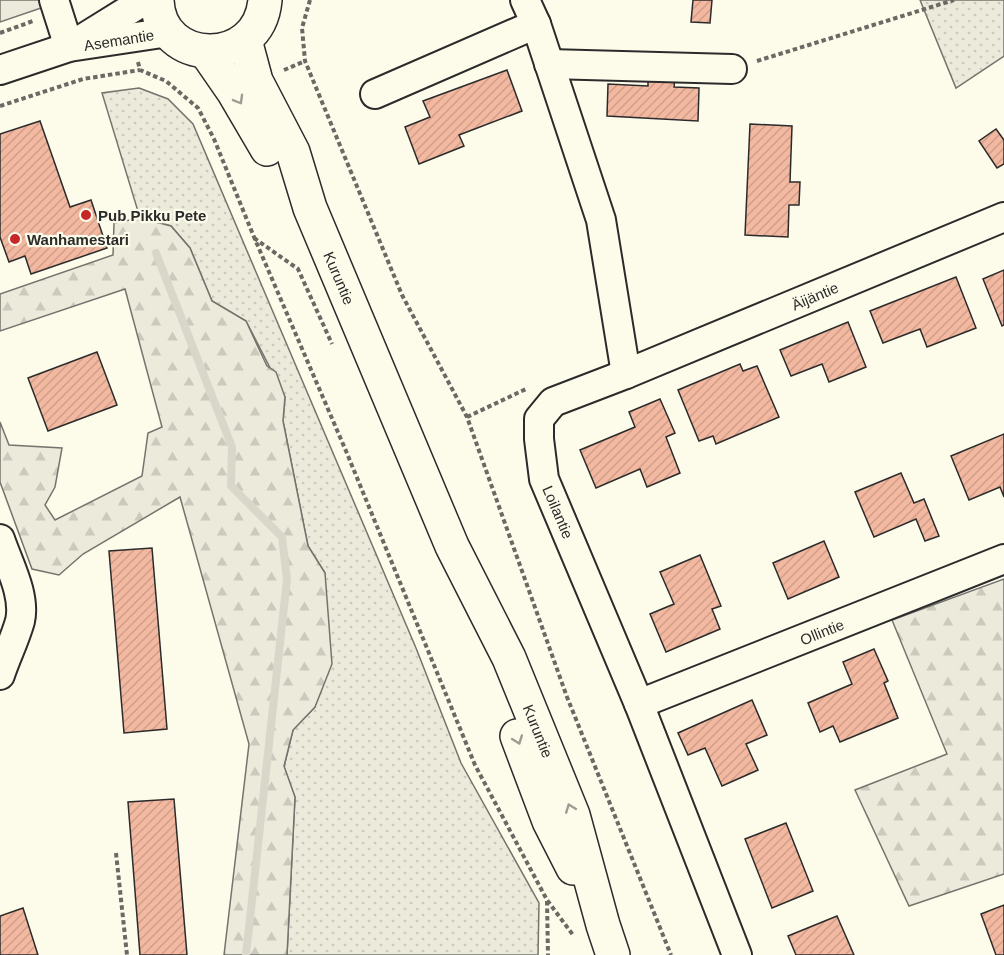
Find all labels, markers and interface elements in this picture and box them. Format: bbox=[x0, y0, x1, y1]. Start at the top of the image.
street label: Asemantie bbox=[83, 26, 155, 54]
one-way arrow bbox=[231, 94, 243, 104]
place label: Pub Pikku Pete bbox=[98, 207, 206, 224]
marker: Pub Pikku Pete bbox=[79, 208, 93, 222]
place label: Wanhamestari bbox=[27, 231, 129, 248]
marker: Wanhamestari bbox=[8, 232, 22, 246]
street label: Kuruntie bbox=[320, 249, 358, 307]
street label: Äijäntie bbox=[789, 279, 841, 313]
street label: Loilantie bbox=[539, 483, 577, 541]
street label: Ollintie bbox=[798, 616, 846, 648]
street label: Kuruntie bbox=[520, 702, 556, 760]
one-way arrow bbox=[511, 734, 524, 745]
one-way arrow bbox=[564, 803, 577, 814]

